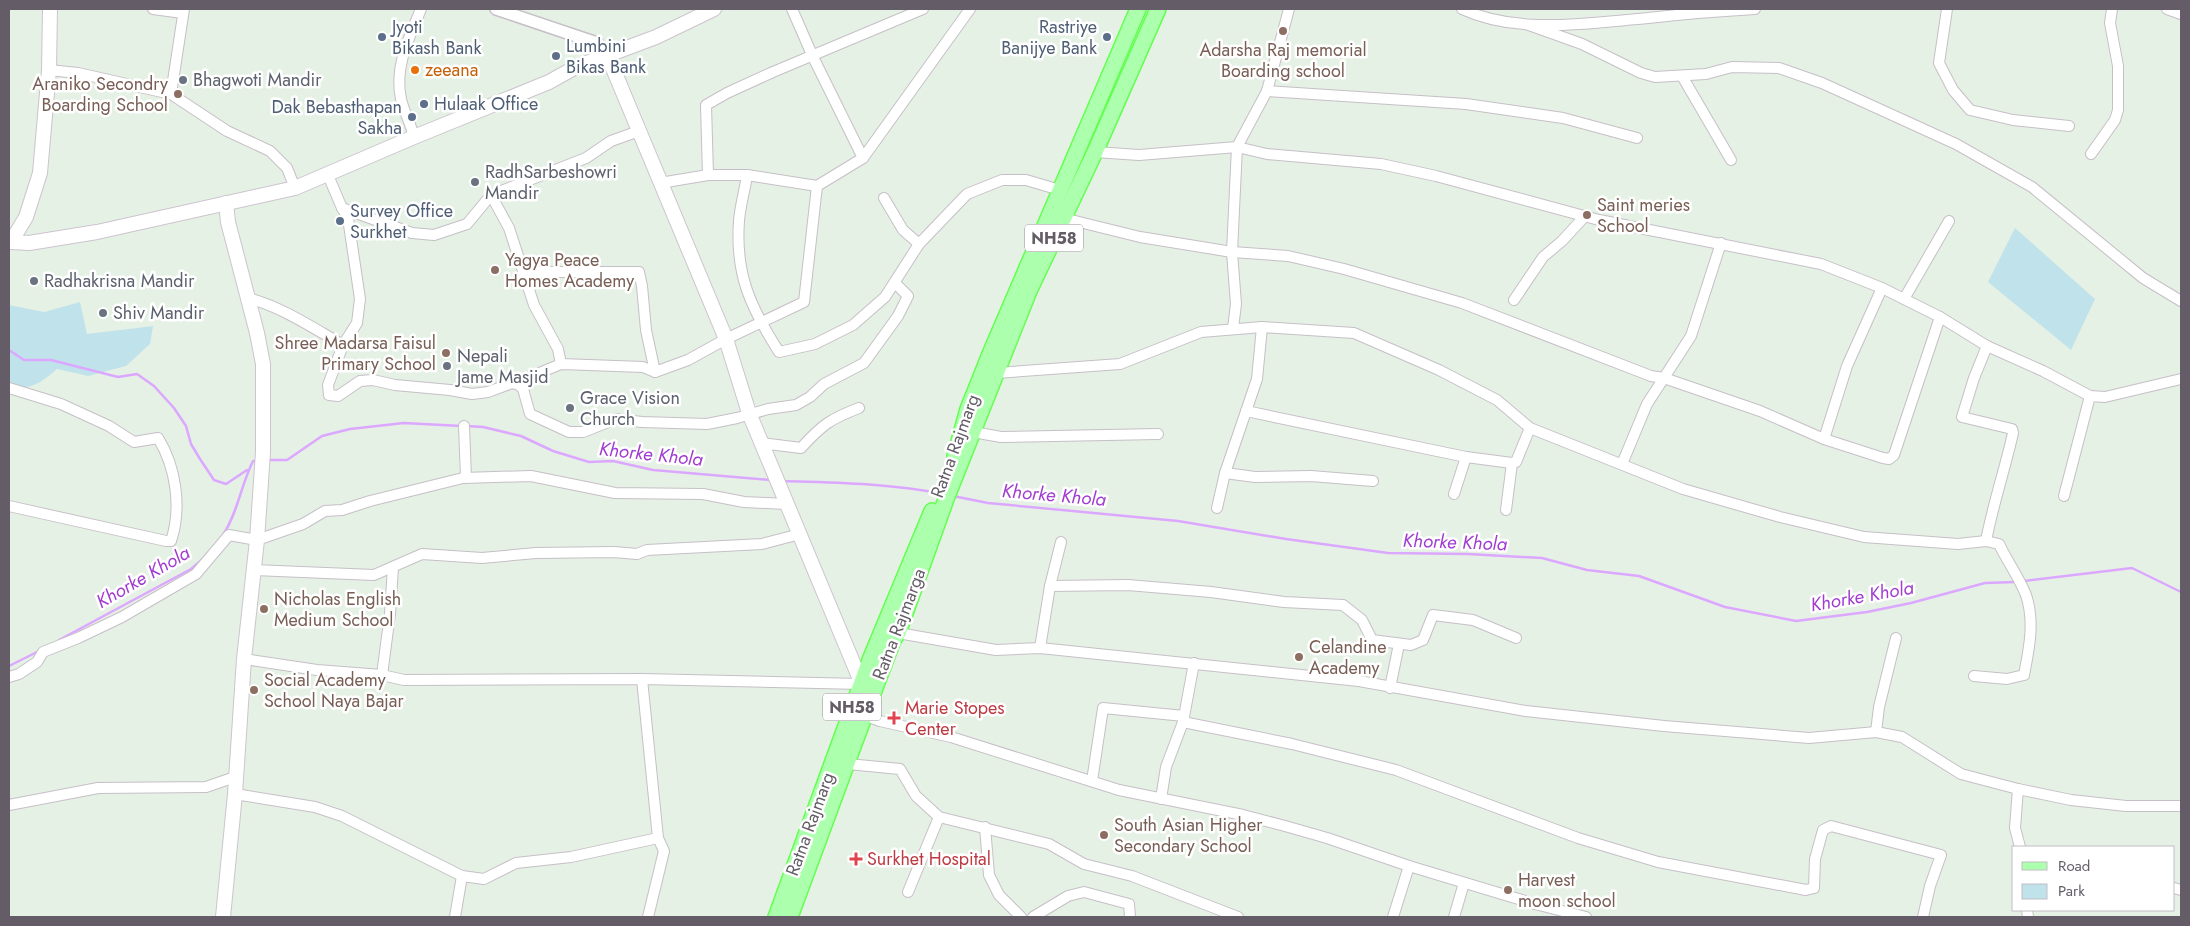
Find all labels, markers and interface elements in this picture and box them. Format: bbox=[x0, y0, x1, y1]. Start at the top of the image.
place label: Jyoti Bikash Bank bbox=[390, 14, 482, 61]
place label: Rastriye Banijye Bank bbox=[1001, 14, 1097, 61]
marker: Adarsha Raj memorial Boarding school bbox=[1277, 25, 1289, 37]
marker: Jyoti Bikash Bank bbox=[376, 31, 388, 43]
marker: Rastriye Banijye Bank bbox=[1101, 31, 1113, 43]
place label: Lumbini Bikas Bank bbox=[566, 33, 646, 80]
place label: Adarsha Raj memorial Boarding school bbox=[1199, 37, 1367, 84]
marker: Lumbini Bikas Bank bbox=[550, 50, 562, 62]
place label: zeeana bbox=[425, 57, 478, 83]
marker: zeeana bbox=[409, 64, 421, 76]
place label: Bhagwoti Mandir bbox=[193, 67, 322, 93]
place label: Araniko Secondry Boarding School bbox=[32, 71, 168, 118]
marker: Bhagwoti Mandir bbox=[177, 74, 189, 86]
marker: Araniko Secondry Boarding School bbox=[172, 88, 184, 100]
place label: Hulaak Office bbox=[434, 91, 538, 117]
place label: Dak Bebasthapan Sakha bbox=[272, 94, 402, 141]
marker: Hulaak Office bbox=[418, 98, 430, 110]
marker: Dak Bebasthapan Sakha bbox=[406, 111, 418, 123]
place label: RadhSarbeshowri Mandir bbox=[485, 159, 617, 206]
marker: RadhSarbeshowri Mandir bbox=[469, 176, 481, 188]
place label: Saint meries School bbox=[1597, 192, 1690, 239]
place label: Survey Office Surkhet bbox=[350, 198, 453, 245]
marker: Saint meries School bbox=[1581, 209, 1593, 221]
marker: Survey Office Surkhet bbox=[334, 215, 346, 227]
road number: NH58 bbox=[1025, 224, 1083, 252]
place label: Yagya Peace Homes Academy bbox=[505, 247, 634, 294]
marker: Yagya Peace Homes Academy bbox=[489, 264, 501, 276]
place label: Radhakrisna Mandir bbox=[44, 268, 195, 294]
marker: Radhakrisna Mandir bbox=[28, 275, 40, 287]
place label: Shiv Mandir bbox=[113, 300, 205, 326]
marker: Shiv Mandir bbox=[97, 307, 109, 319]
place label: Shree Madarsa Faisul Primary School bbox=[275, 330, 436, 377]
place label: Nepali Jame Masjid bbox=[455, 343, 549, 390]
marker: Shree Madarsa Faisul Primary School bbox=[440, 347, 452, 359]
marker: Nepali Jame Masjid bbox=[441, 360, 453, 372]
place label: Grace Vision Church bbox=[580, 385, 680, 432]
street label: Ratna Rajmarg bbox=[924, 390, 986, 502]
marker: Grace Vision Church bbox=[564, 402, 576, 414]
water label: Khorke Khola bbox=[598, 435, 705, 473]
water label: Khorke Khola bbox=[1001, 477, 1108, 513]
water label: Khorke Khola bbox=[1402, 527, 1508, 557]
water label: Khorke Khola bbox=[91, 539, 195, 615]
street label: Ratna Rajmarga bbox=[866, 565, 932, 683]
water label: Khorke Khola bbox=[1808, 574, 1916, 618]
place label: Nicholas English Medium School bbox=[274, 586, 401, 633]
marker: Nicholas English Medium School bbox=[258, 603, 270, 615]
place label: Celandine Academy bbox=[1309, 634, 1387, 681]
marker: Celandine Academy bbox=[1293, 651, 1305, 663]
place label: Social Academy School Naya Bajar bbox=[264, 667, 404, 714]
marker: Social Academy School Naya Bajar bbox=[248, 684, 260, 696]
road number: NH58 bbox=[823, 694, 881, 720]
place label: Marie Stopes Center bbox=[905, 695, 1005, 742]
marker: Marie Stopes Center bbox=[887, 711, 901, 725]
street label: Ratna Rajmarg bbox=[779, 768, 841, 880]
place label: South Asian Higher Secondary School bbox=[1114, 812, 1263, 859]
marker: South Asian Higher Secondary School bbox=[1098, 829, 1110, 841]
place label: Surkhet Hospital bbox=[867, 846, 991, 872]
legend bbox=[2012, 846, 2175, 911]
marker: Surkhet Hospital bbox=[849, 852, 863, 866]
text: Road bbox=[2058, 855, 2090, 877]
place label: Harvest moon school bbox=[1518, 867, 1616, 914]
text: Park bbox=[2058, 880, 2085, 902]
marker: Harvest moon school bbox=[1502, 884, 1514, 896]

